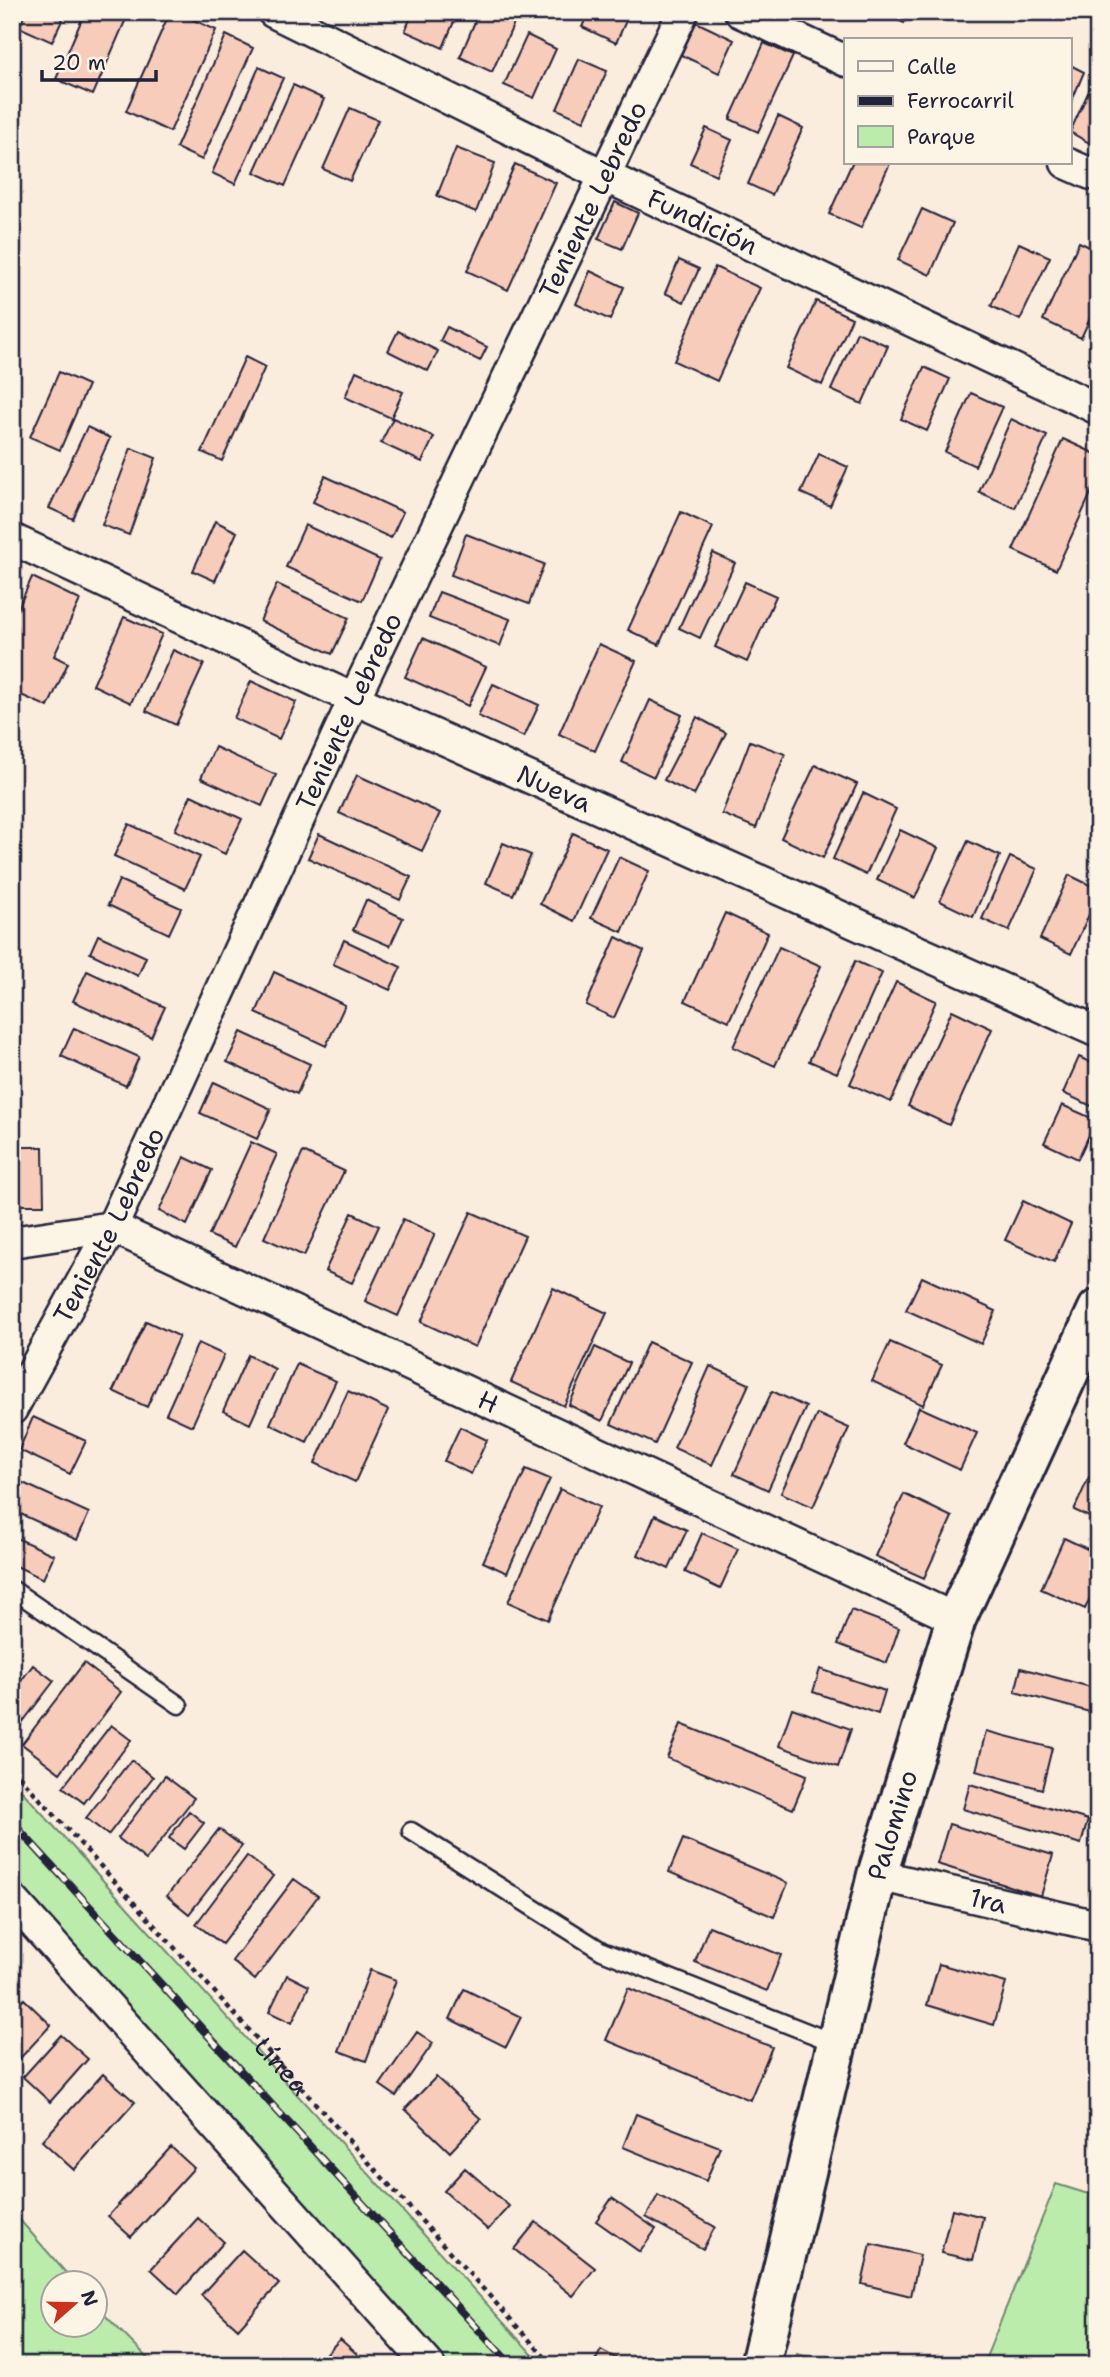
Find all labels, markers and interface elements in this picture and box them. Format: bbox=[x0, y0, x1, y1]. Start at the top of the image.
scale bar bbox=[42, 38, 156, 82]
legend bbox=[844, 38, 1072, 164]
text: 20 m bbox=[52, 49, 106, 77]
text: Calle bbox=[907, 53, 957, 81]
text: Ferrocarril bbox=[907, 87, 1014, 115]
street label: Teniente Lebredo bbox=[530, 95, 655, 304]
text: Parque bbox=[907, 123, 976, 151]
street label: Fundición bbox=[642, 180, 764, 263]
street label: Teniente Lebredo bbox=[287, 607, 410, 816]
street label: Nueva bbox=[512, 756, 597, 820]
street label: Teniente Lebredo bbox=[45, 1122, 172, 1329]
street label: H bbox=[472, 1381, 504, 1421]
street label: Palomino bbox=[858, 1765, 925, 1884]
street label: 1ra bbox=[966, 1879, 1010, 1921]
street label: Línea bbox=[247, 2029, 318, 2102]
north arrow bbox=[38, 2268, 108, 2338]
text: N bbox=[75, 2287, 104, 2310]

